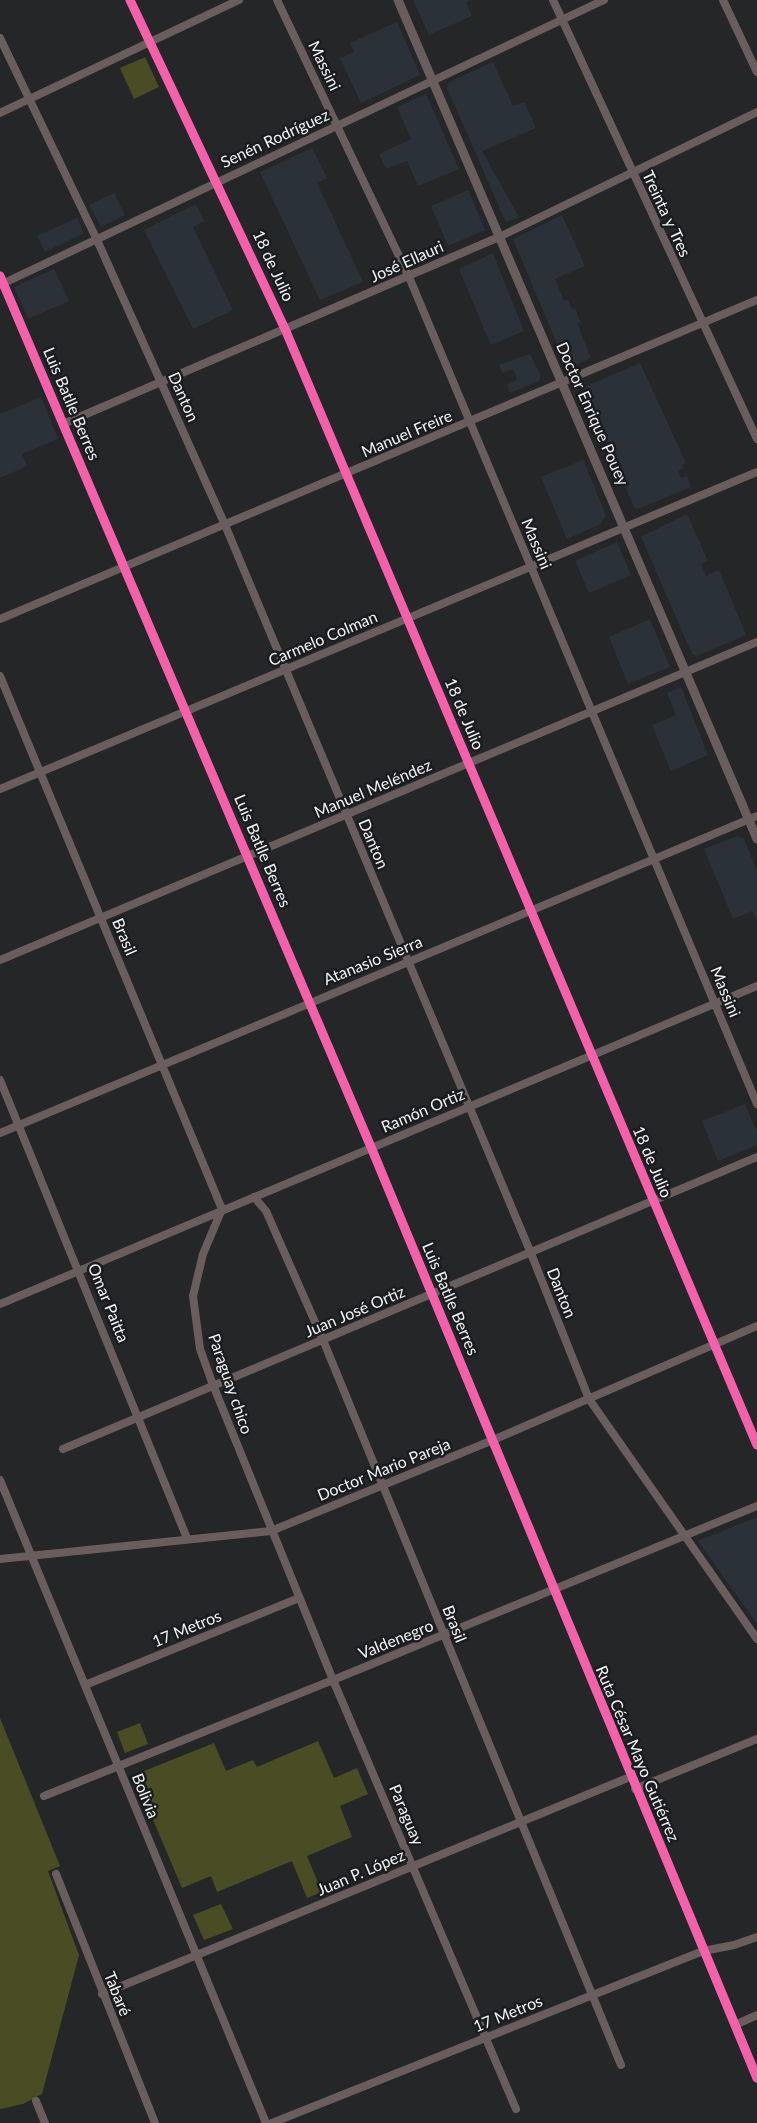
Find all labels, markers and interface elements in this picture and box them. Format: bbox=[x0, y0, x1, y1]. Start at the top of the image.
street label: Massini bbox=[304, 38, 344, 94]
street label: Senén Rodríguez bbox=[218, 105, 332, 173]
street label: Treinta y Tres bbox=[638, 168, 694, 260]
street label: 18 de Julio bbox=[248, 227, 298, 305]
street label: José Ellauri bbox=[367, 237, 447, 287]
street label: Doctor Enrique Pouey bbox=[552, 339, 632, 489]
street label: Luis Batlle Berres bbox=[39, 345, 103, 463]
street label: Danton bbox=[164, 369, 202, 425]
street label: Manuel Freire bbox=[359, 406, 455, 462]
street label: Massini bbox=[517, 516, 555, 572]
street label: Carmelo Colman bbox=[266, 607, 380, 671]
street label: 18 de Julio bbox=[440, 675, 488, 753]
street label: Manuel Meléndez bbox=[311, 756, 435, 822]
street label: Luis Batlle Berres bbox=[230, 792, 294, 910]
street label: Danton bbox=[354, 816, 392, 872]
street label: Brasil bbox=[108, 916, 140, 958]
street label: Atanasio Sierra bbox=[321, 932, 425, 990]
street label: Massini bbox=[706, 964, 744, 1020]
street label: Ramón Ortiz bbox=[378, 1085, 468, 1137]
street label: 18 de Julio bbox=[628, 1123, 676, 1201]
street label: Luis Batlle Berres bbox=[418, 1240, 482, 1358]
street label: Omar Paitta bbox=[83, 1261, 133, 1345]
street label: Danton bbox=[542, 1265, 580, 1321]
street label: Juan José Ortiz bbox=[302, 1282, 408, 1342]
street label: Paraguay chico bbox=[204, 1331, 256, 1437]
street label: Doctor Mario Pareja bbox=[315, 1435, 453, 1505]
street label: Brasil bbox=[438, 1603, 470, 1645]
street label: 17 Metros bbox=[150, 1606, 224, 1652]
street label: Valdenegro bbox=[356, 1616, 436, 1664]
street label: Ruta César Mayo Gutiérrez bbox=[591, 1663, 683, 1845]
street label: Bolivia bbox=[127, 1771, 163, 1821]
street label: Paraguay bbox=[385, 1782, 427, 1848]
street label: Juan P. López bbox=[314, 1846, 408, 1900]
street label: Tabaré bbox=[99, 1969, 135, 2019]
street label: 17 Metros bbox=[471, 1991, 545, 2037]

